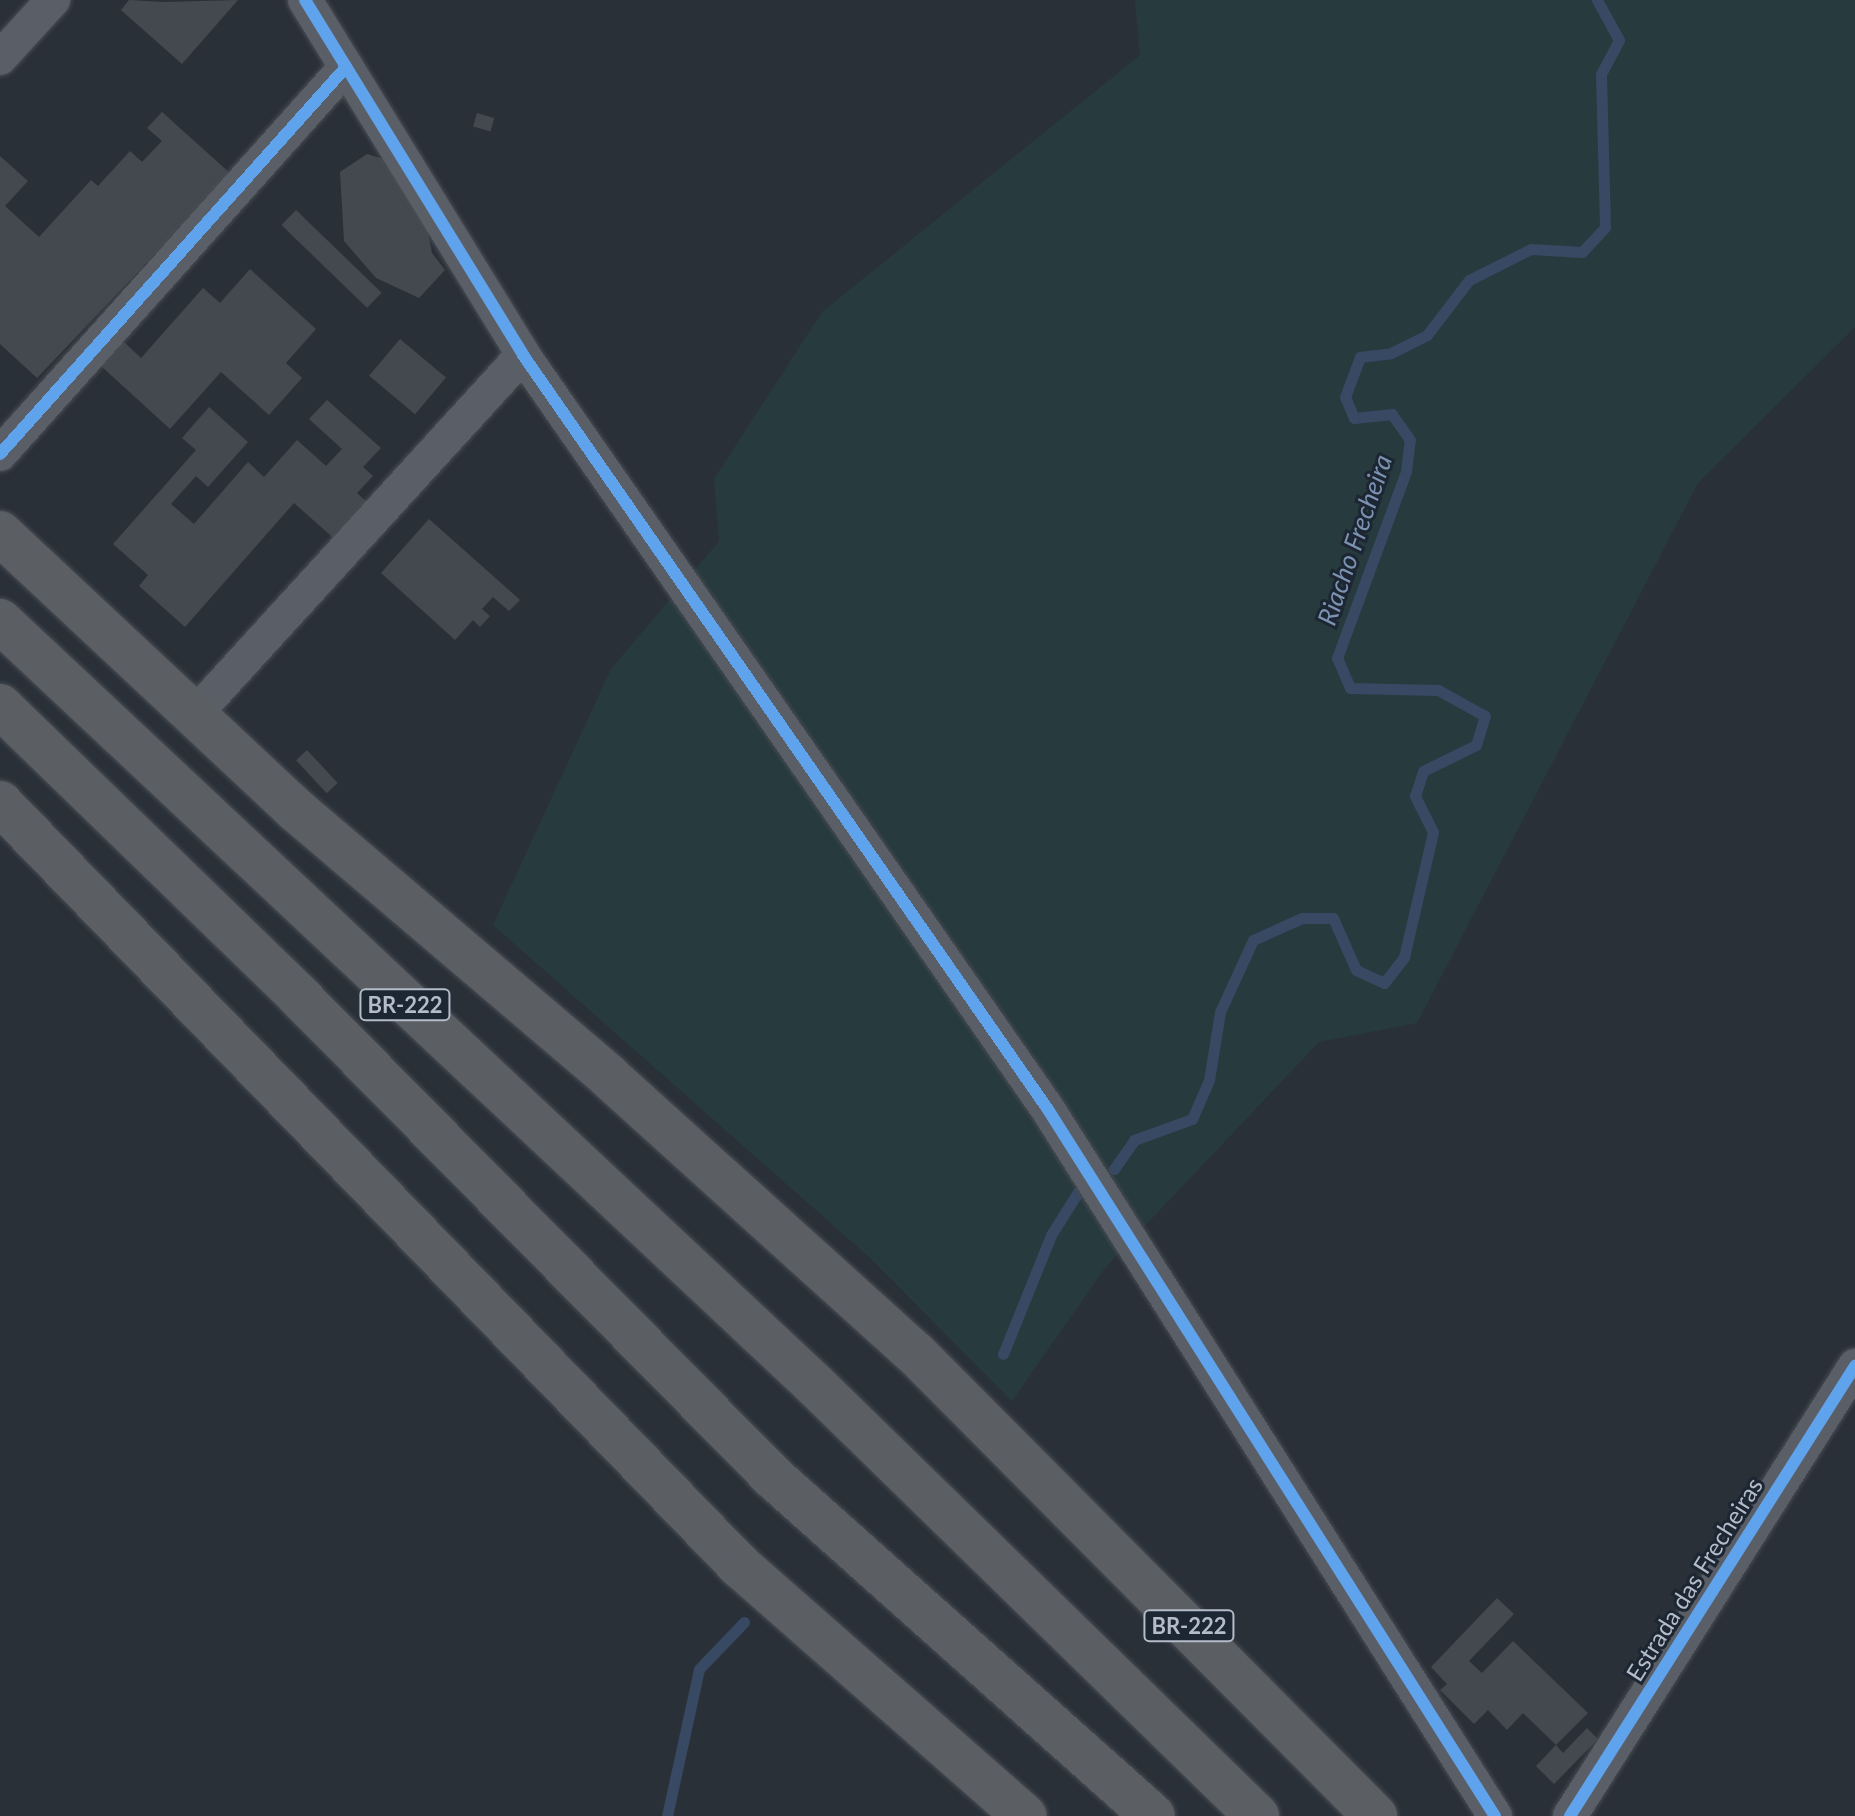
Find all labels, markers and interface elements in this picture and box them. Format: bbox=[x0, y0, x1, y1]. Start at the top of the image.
water label: Riacho Frecheira bbox=[1311, 451, 1399, 629]
road number: BR-222 bbox=[359, 987, 451, 1023]
street label: Estrada das Frecheiras bbox=[1620, 1472, 1768, 1686]
road number: BR-222 bbox=[1143, 1608, 1235, 1644]

